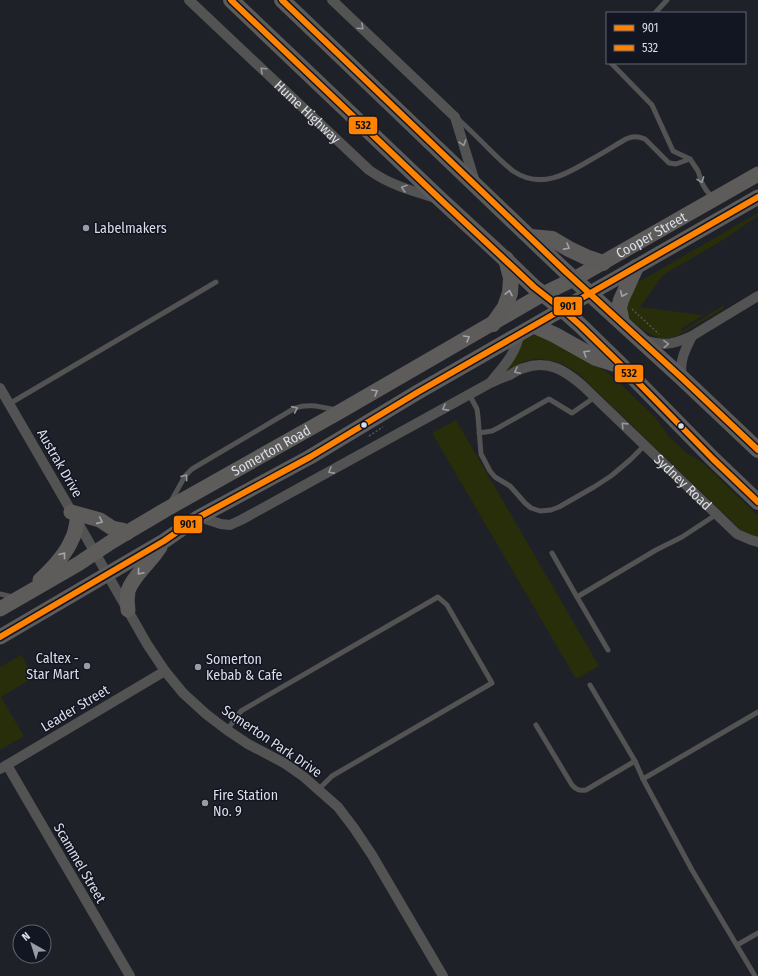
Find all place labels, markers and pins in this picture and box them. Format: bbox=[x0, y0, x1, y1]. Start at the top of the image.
place label: Labelmakers bbox=[94, 220, 167, 237]
marker: Labelmakers bbox=[81, 223, 91, 233]
unlabelled marker bbox=[359, 420, 369, 430]
unlabelled marker bbox=[676, 421, 686, 431]
place label: Caltex - Star Mart bbox=[26, 650, 79, 683]
place label: Somerton Kebab & Cafe bbox=[206, 651, 283, 684]
marker: Caltex - Star Mart bbox=[82, 661, 92, 671]
marker: Somerton Kebab & Cafe bbox=[193, 662, 203, 672]
place label: Fire Station No. 9 bbox=[213, 787, 278, 820]
marker: Fire Station No. 9 bbox=[200, 798, 210, 808]

